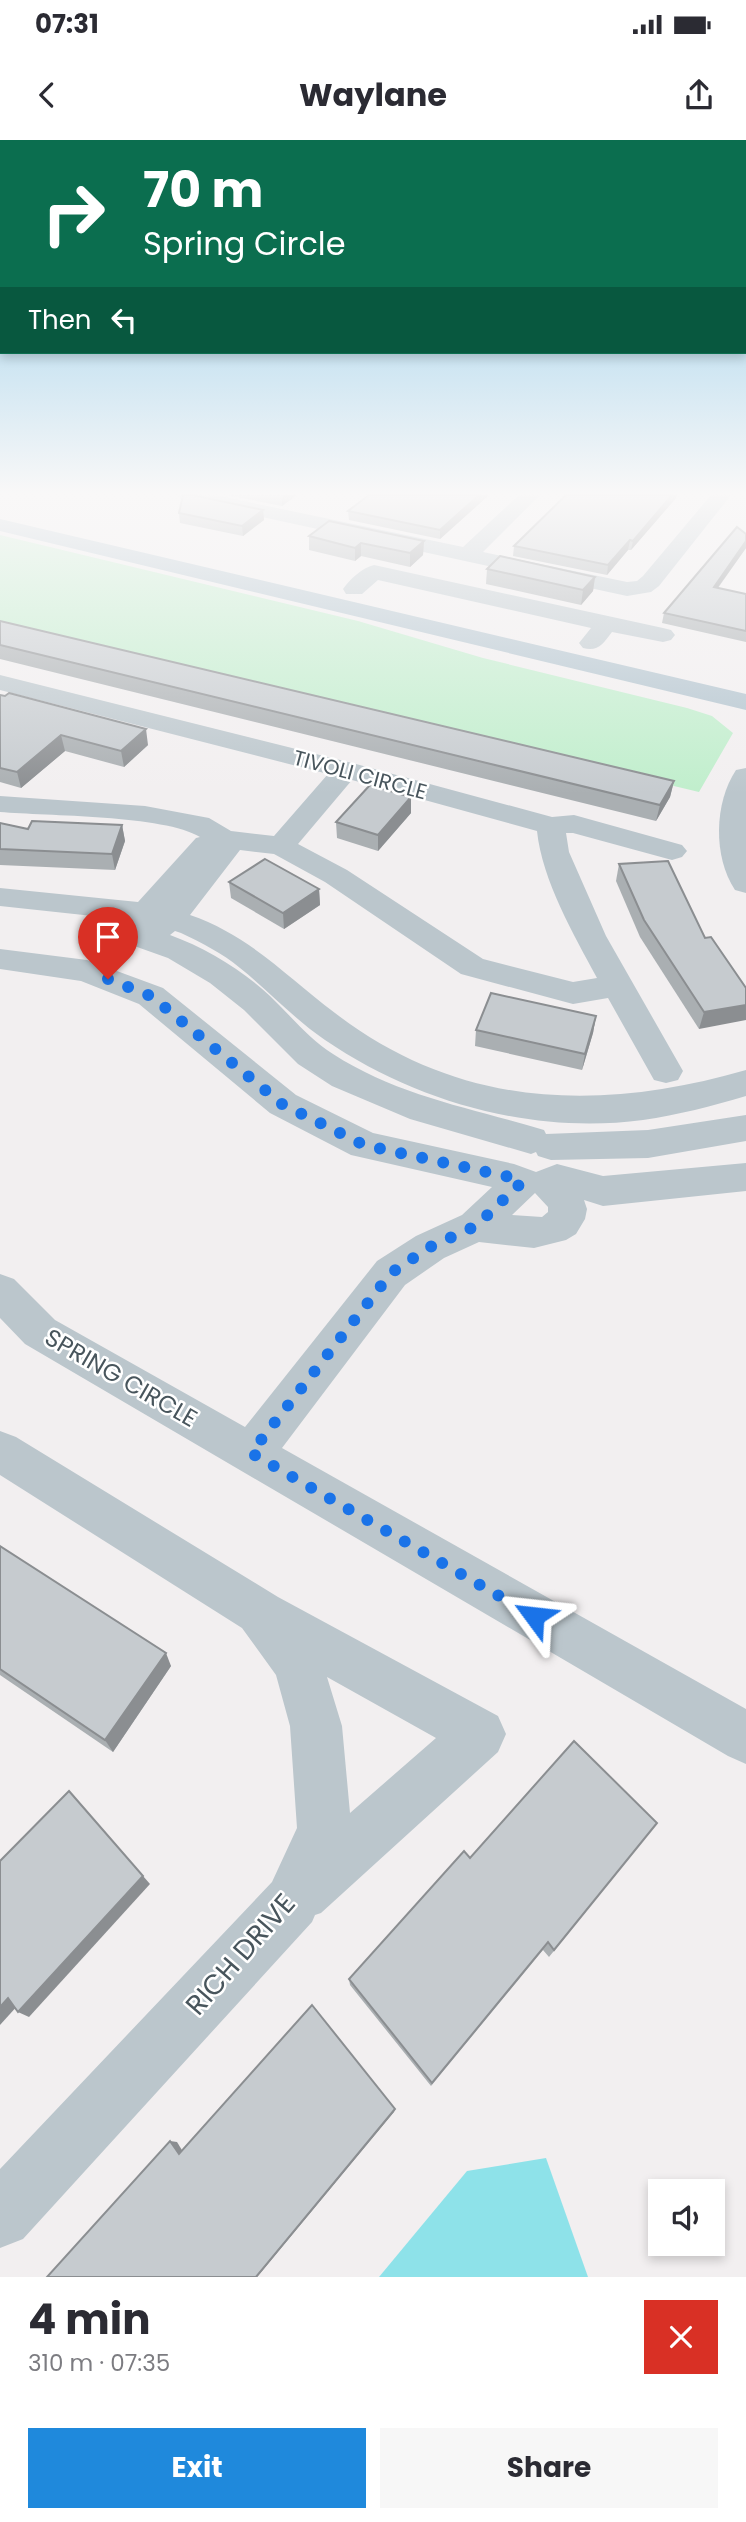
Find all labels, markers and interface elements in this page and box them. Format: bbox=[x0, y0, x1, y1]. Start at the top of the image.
text: 07:31 bbox=[35, 6, 99, 42]
text: Waylane bbox=[299, 72, 447, 117]
icon: back bbox=[28, 76, 66, 114]
icon: share bbox=[680, 76, 718, 114]
text: 70 m bbox=[143, 156, 263, 224]
icon: right bbox=[28, 168, 119, 259]
text: Spring Circle bbox=[143, 221, 346, 266]
icon: left bbox=[105, 301, 143, 339]
text: Then bbox=[28, 302, 91, 338]
street label: TIVOLI CIRCLE bbox=[290, 743, 430, 806]
pin bbox=[78, 907, 138, 979]
icon: arrive bbox=[89, 918, 127, 956]
street label: SPRING CIRCLE bbox=[39, 1321, 203, 1435]
position arrow bbox=[497, 1579, 571, 1653]
street label: RICH DRIVE bbox=[177, 1885, 304, 2023]
map controls bbox=[648, 2179, 725, 2256]
button: sound bbox=[648, 2179, 725, 2256]
text: 4 min bbox=[28, 2290, 151, 2349]
button: close bbox=[644, 2300, 718, 2374]
text: 310 m · 07:35 bbox=[28, 2347, 170, 2379]
button: Exit bbox=[28, 2428, 366, 2508]
button: Share bbox=[380, 2428, 718, 2508]

